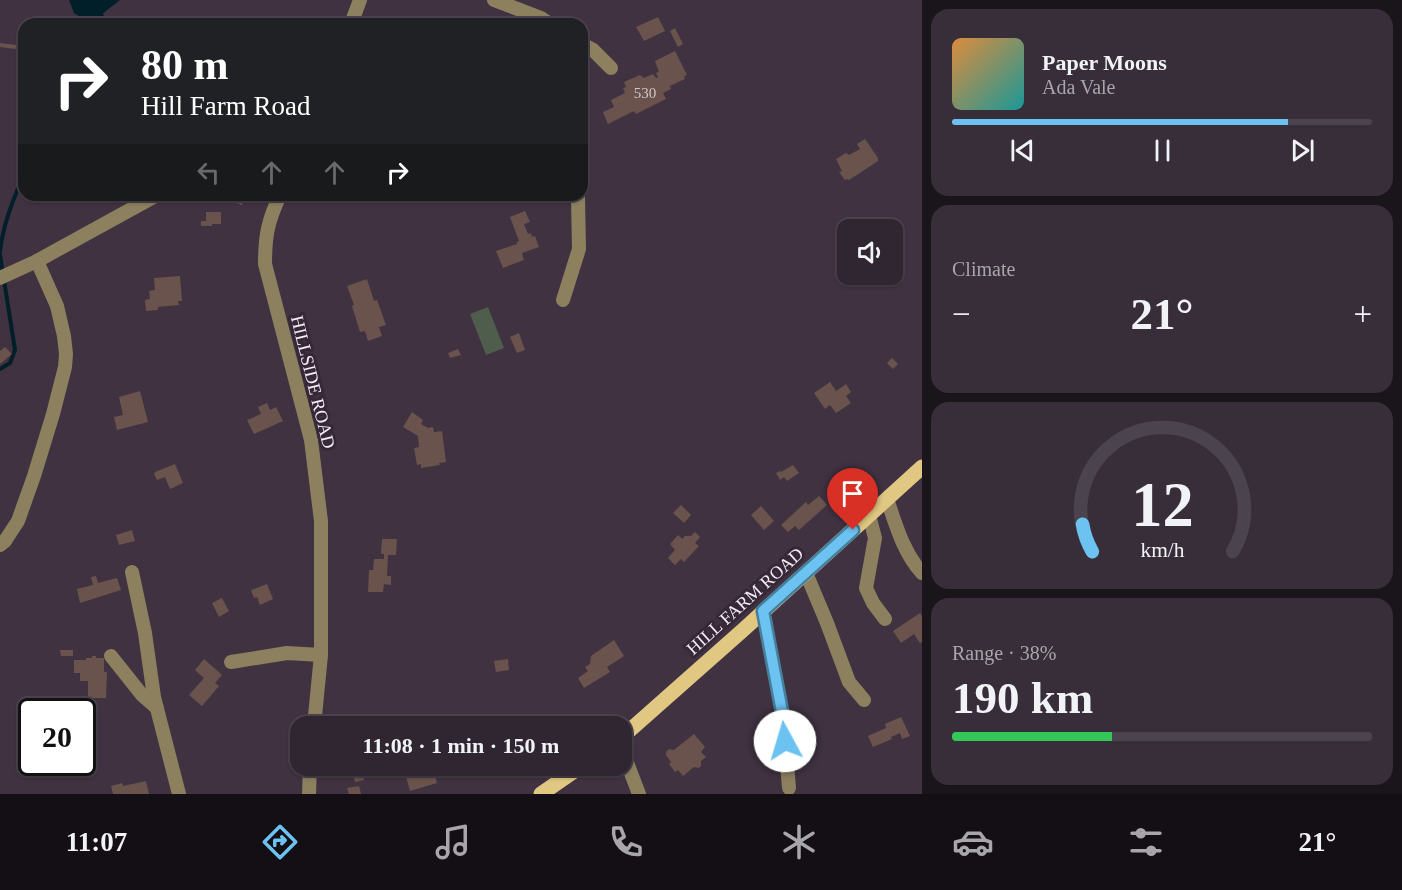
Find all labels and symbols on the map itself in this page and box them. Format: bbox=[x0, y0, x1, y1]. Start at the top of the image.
house number: 530 bbox=[634, 85, 656, 101]
street label: HILLSIDE ROAD bbox=[287, 313, 339, 451]
pin bbox=[827, 468, 878, 530]
street label: HILL FARM ROAD bbox=[683, 543, 807, 659]
speed limit sign: 20 bbox=[18, 698, 96, 776]
position arrow bbox=[753, 709, 817, 773]

